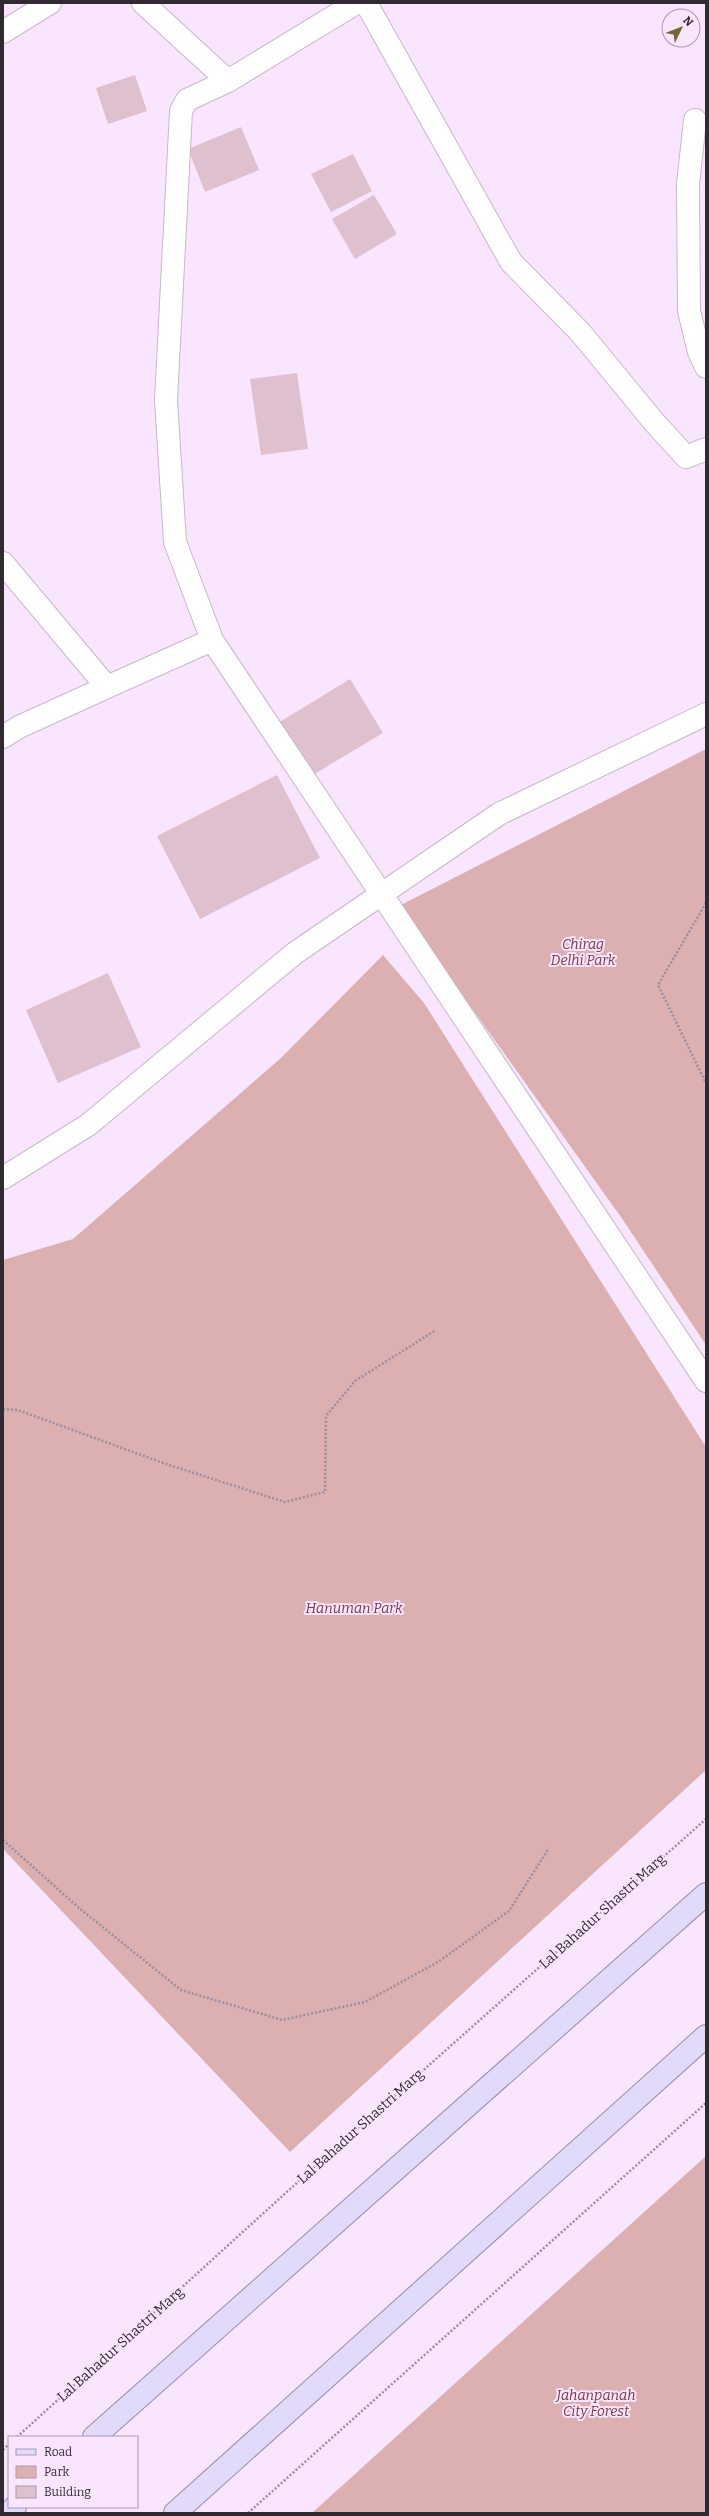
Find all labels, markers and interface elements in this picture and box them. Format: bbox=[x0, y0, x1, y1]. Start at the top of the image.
north arrow bbox=[661, 8, 701, 48]
text: N bbox=[680, 14, 696, 29]
park label: Chirag Delhi Park bbox=[551, 936, 616, 969]
park label: Hanuman Park bbox=[306, 1600, 403, 1617]
street label: Lal Bahadur Shastri Marg bbox=[536, 1850, 669, 1973]
street label: Lal Bahadur Shastri Marg bbox=[294, 2065, 427, 2188]
street label: Lal Bahadur Shastri Marg bbox=[54, 2283, 187, 2406]
park label: Jahanpanah City Forest bbox=[554, 2387, 636, 2420]
legend bbox=[8, 2436, 138, 2508]
text: Road bbox=[44, 2445, 72, 2459]
text: Park bbox=[44, 2465, 70, 2479]
text: Building bbox=[44, 2485, 91, 2499]

